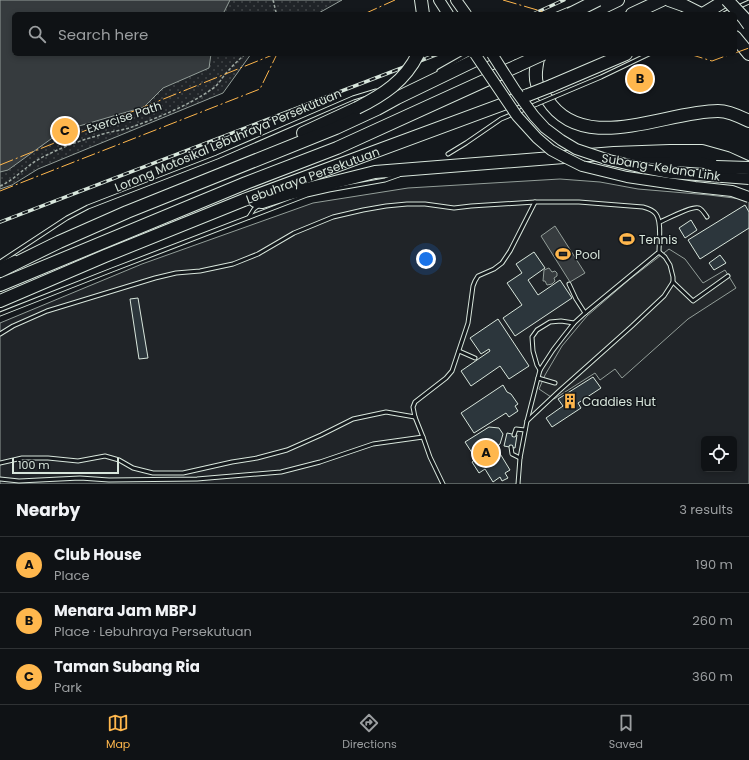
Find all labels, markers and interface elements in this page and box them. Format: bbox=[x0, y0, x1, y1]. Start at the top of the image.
search box bbox=[12, 12, 737, 56]
icon: search bbox=[26, 23, 48, 45]
text: Search here bbox=[58, 24, 148, 45]
pin: B bbox=[627, 64, 653, 94]
street label: Lorong Motosikal Lebuhraya Persekutuan bbox=[113, 86, 343, 194]
street label: Exercise Path bbox=[84, 97, 164, 137]
pin: C bbox=[52, 116, 78, 146]
street label: Lebuhraya Persekutuan bbox=[243, 144, 381, 206]
street label: Subang-Kelana Link bbox=[600, 149, 722, 185]
sports icon: Tennis bbox=[618, 230, 636, 248]
place label: Tennis bbox=[639, 231, 678, 248]
sports icon: Pool bbox=[554, 245, 572, 263]
place label: Pool bbox=[575, 246, 600, 263]
your location bbox=[416, 249, 436, 269]
building icon: Caddies Hut bbox=[561, 392, 579, 410]
place label: Caddies Hut bbox=[582, 393, 656, 410]
map controls bbox=[701, 436, 737, 472]
button: locate bbox=[701, 436, 737, 472]
pin: A bbox=[473, 438, 499, 468]
scale bar bbox=[12, 456, 119, 475]
text: 100 m bbox=[18, 457, 50, 473]
text: Nearby bbox=[16, 498, 80, 522]
text: 3 results bbox=[679, 500, 733, 519]
text: Club House bbox=[54, 544, 142, 565]
text: A bbox=[24, 555, 34, 574]
text: 190 m bbox=[696, 555, 733, 574]
text: Place bbox=[54, 566, 89, 585]
text: Menara Jam MBPJ bbox=[54, 600, 197, 621]
text: B bbox=[25, 611, 33, 630]
text: 260 m bbox=[692, 611, 733, 630]
text: Place · Lebuhraya Persekutuan bbox=[54, 622, 252, 641]
text: Taman Subang Ria bbox=[54, 656, 200, 677]
text: C bbox=[24, 667, 34, 686]
text: 360 m bbox=[692, 667, 733, 686]
text: Park bbox=[54, 678, 82, 697]
tab: Map bbox=[106, 712, 130, 753]
tab: Directions bbox=[342, 712, 397, 753]
tab: Saved bbox=[609, 712, 643, 753]

